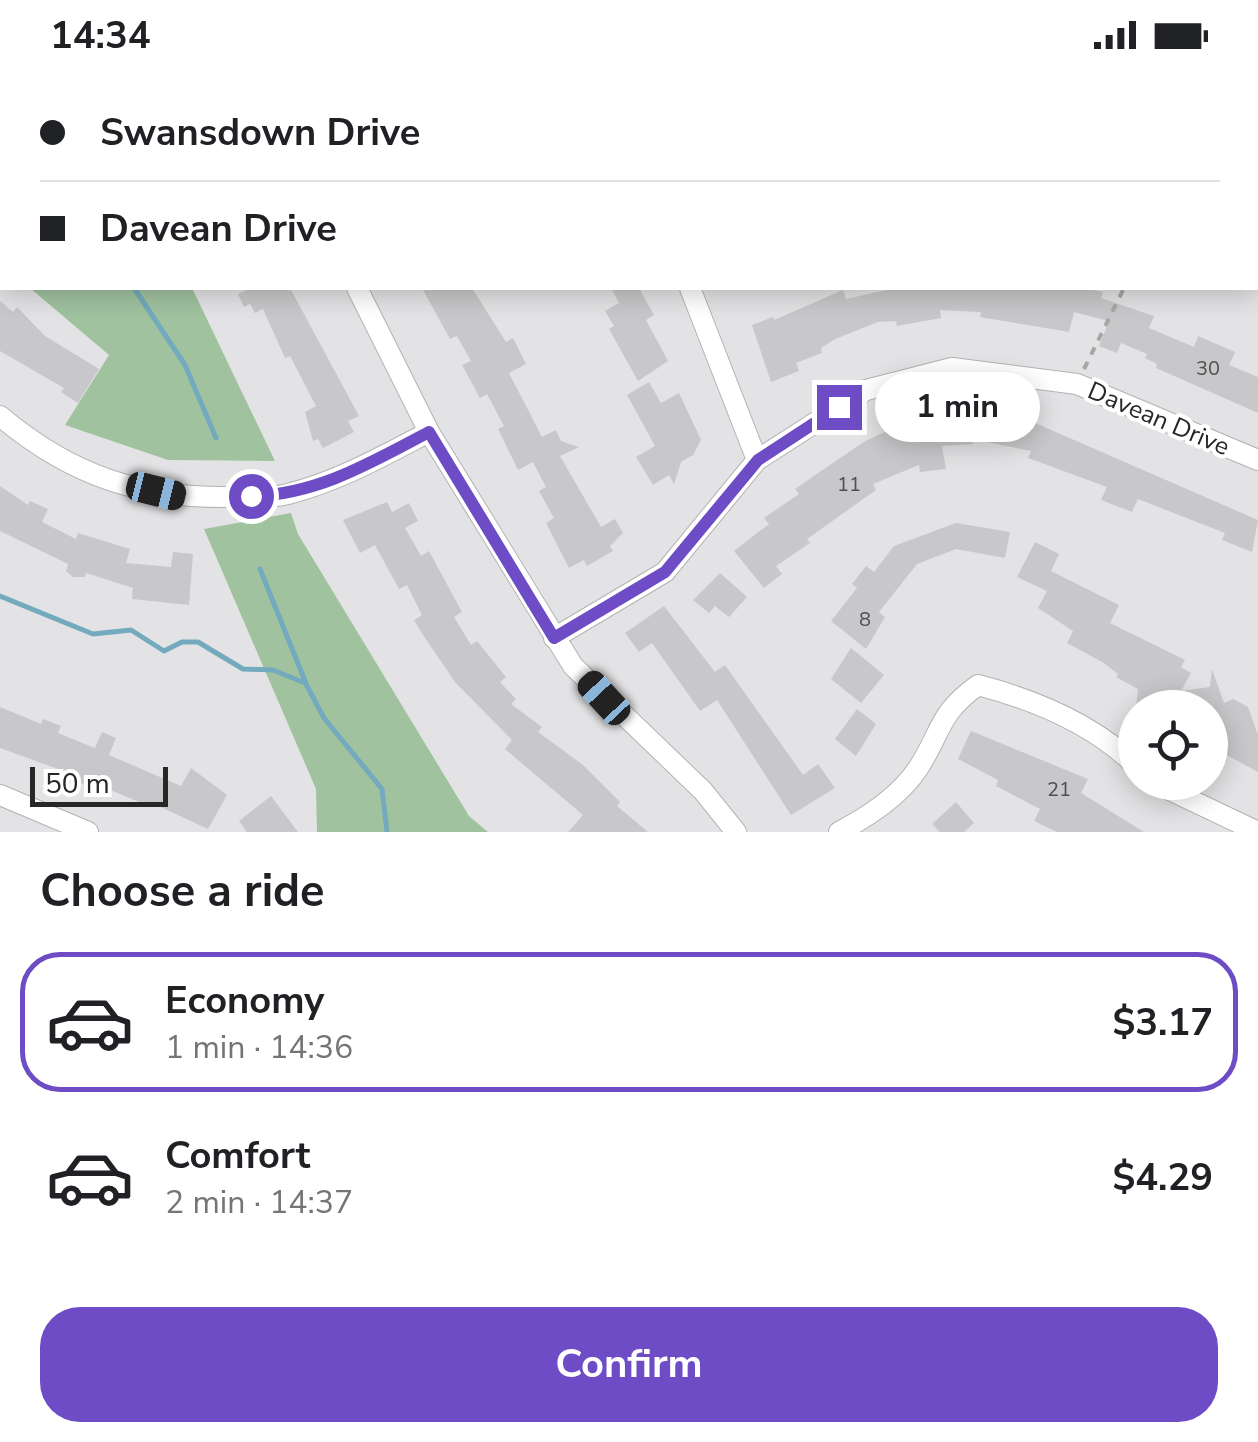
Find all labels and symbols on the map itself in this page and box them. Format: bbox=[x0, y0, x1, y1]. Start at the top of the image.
house number: 30 bbox=[1196, 355, 1220, 382]
callout: 1 min bbox=[874, 372, 1039, 442]
street label: Davean Drive bbox=[1083, 374, 1235, 464]
route end bbox=[817, 385, 862, 430]
car bbox=[123, 469, 189, 513]
house number: 11 bbox=[837, 471, 861, 498]
route start bbox=[229, 474, 274, 519]
house number: 8 bbox=[859, 606, 871, 633]
car bbox=[573, 666, 635, 730]
scale bar bbox=[30, 762, 168, 806]
house number: 21 bbox=[1047, 776, 1071, 803]

